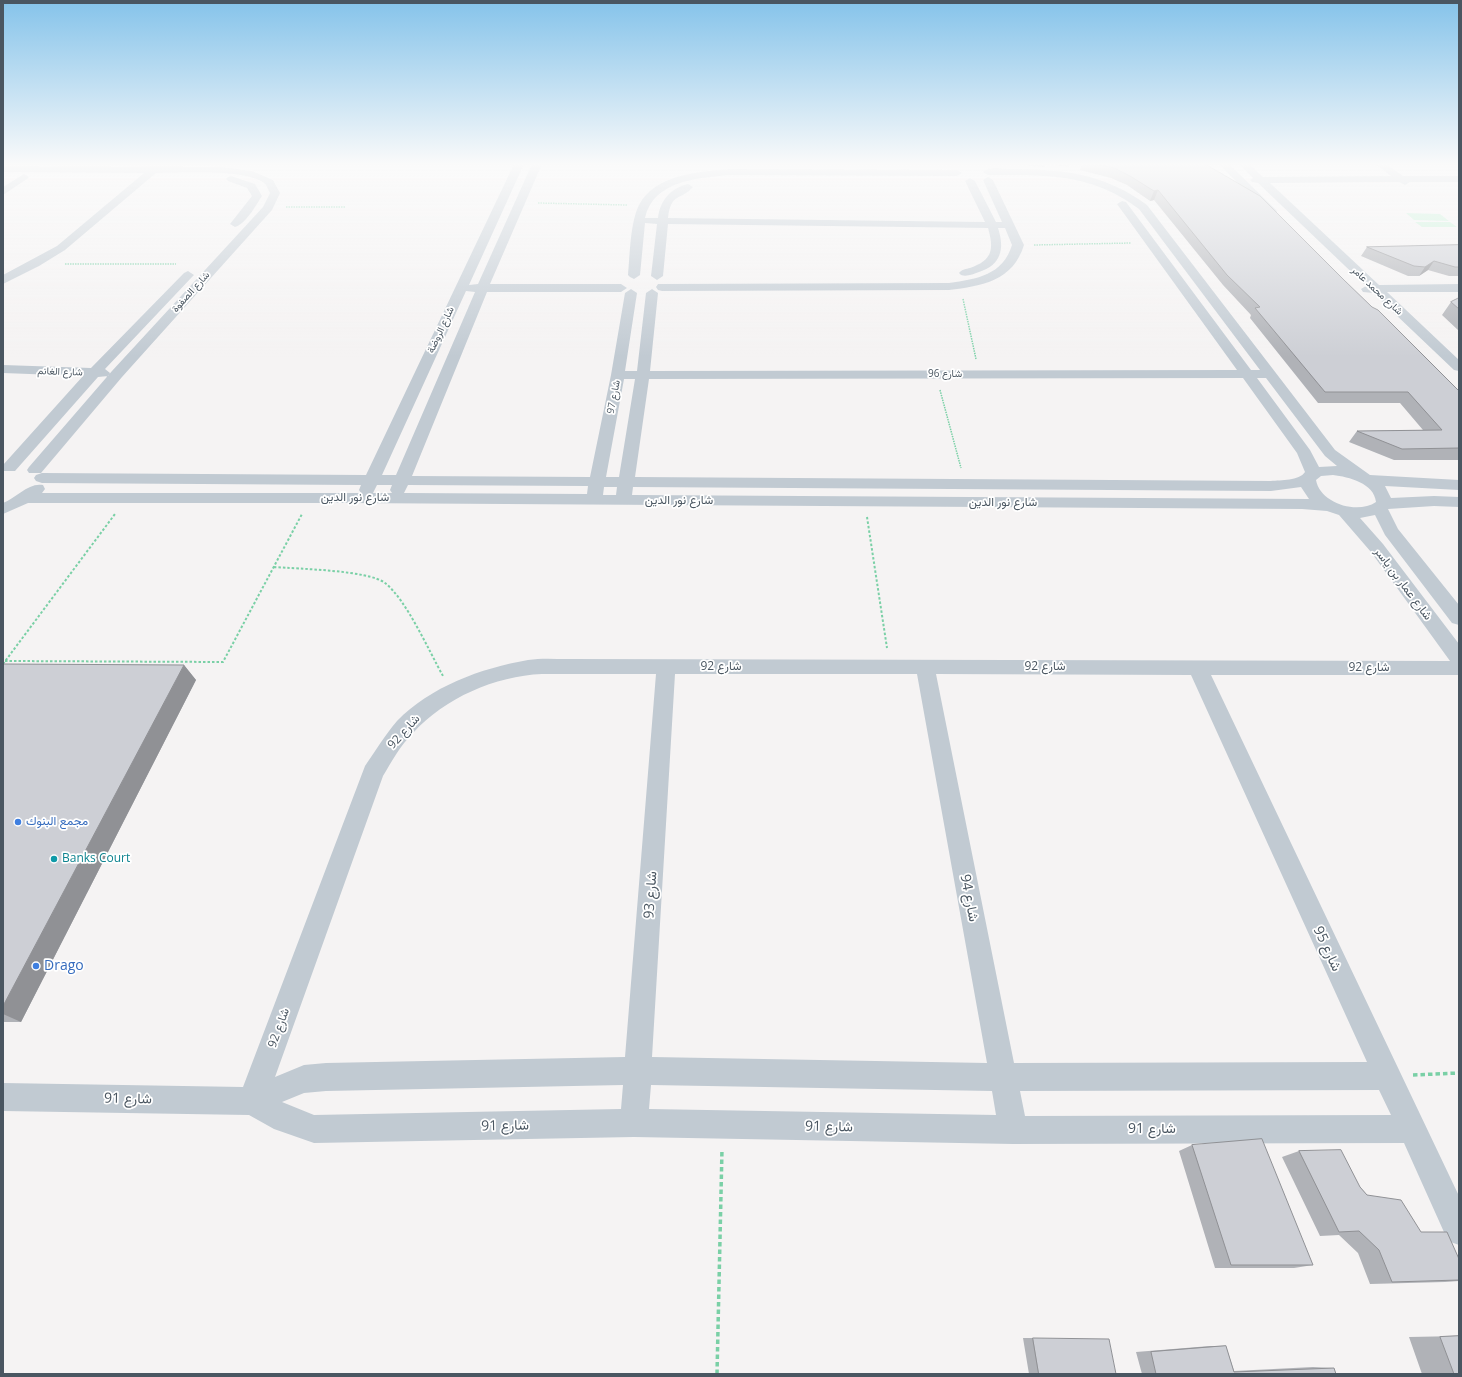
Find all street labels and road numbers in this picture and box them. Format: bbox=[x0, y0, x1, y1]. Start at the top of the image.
street label: شارع محمد عامر bbox=[1349, 264, 1405, 318]
street label: شارع الصفوة bbox=[170, 269, 212, 315]
street label: شارع الروضة bbox=[425, 305, 457, 355]
street label: شارع الغانم bbox=[37, 365, 83, 379]
street label: شارع 96 bbox=[928, 368, 962, 380]
street label: شارع 97 bbox=[605, 379, 623, 415]
street label: شارع نور الدين bbox=[321, 491, 389, 505]
street label: شارع نور الدين bbox=[645, 494, 713, 508]
street label: شارع نور الدين bbox=[969, 496, 1037, 510]
street label: شارع عمار بن ياسر bbox=[1371, 545, 1435, 623]
street label: شارع 92 bbox=[701, 660, 741, 674]
street label: شارع 92 bbox=[1025, 660, 1065, 674]
street label: شارع 92 bbox=[1349, 661, 1389, 675]
street label: شارع 92 bbox=[385, 712, 423, 752]
street label: شارع 93 bbox=[641, 871, 661, 919]
street label: شارع 94 bbox=[956, 873, 982, 923]
street label: شارع 95 bbox=[1309, 924, 1345, 974]
street label: شارع 92 bbox=[265, 1006, 293, 1050]
street label: شارع 91 bbox=[104, 1090, 152, 1108]
street label: شارع 91 bbox=[481, 1117, 529, 1135]
street label: شارع 91 bbox=[805, 1118, 853, 1136]
street label: شارع 91 bbox=[1128, 1121, 1176, 1137]

